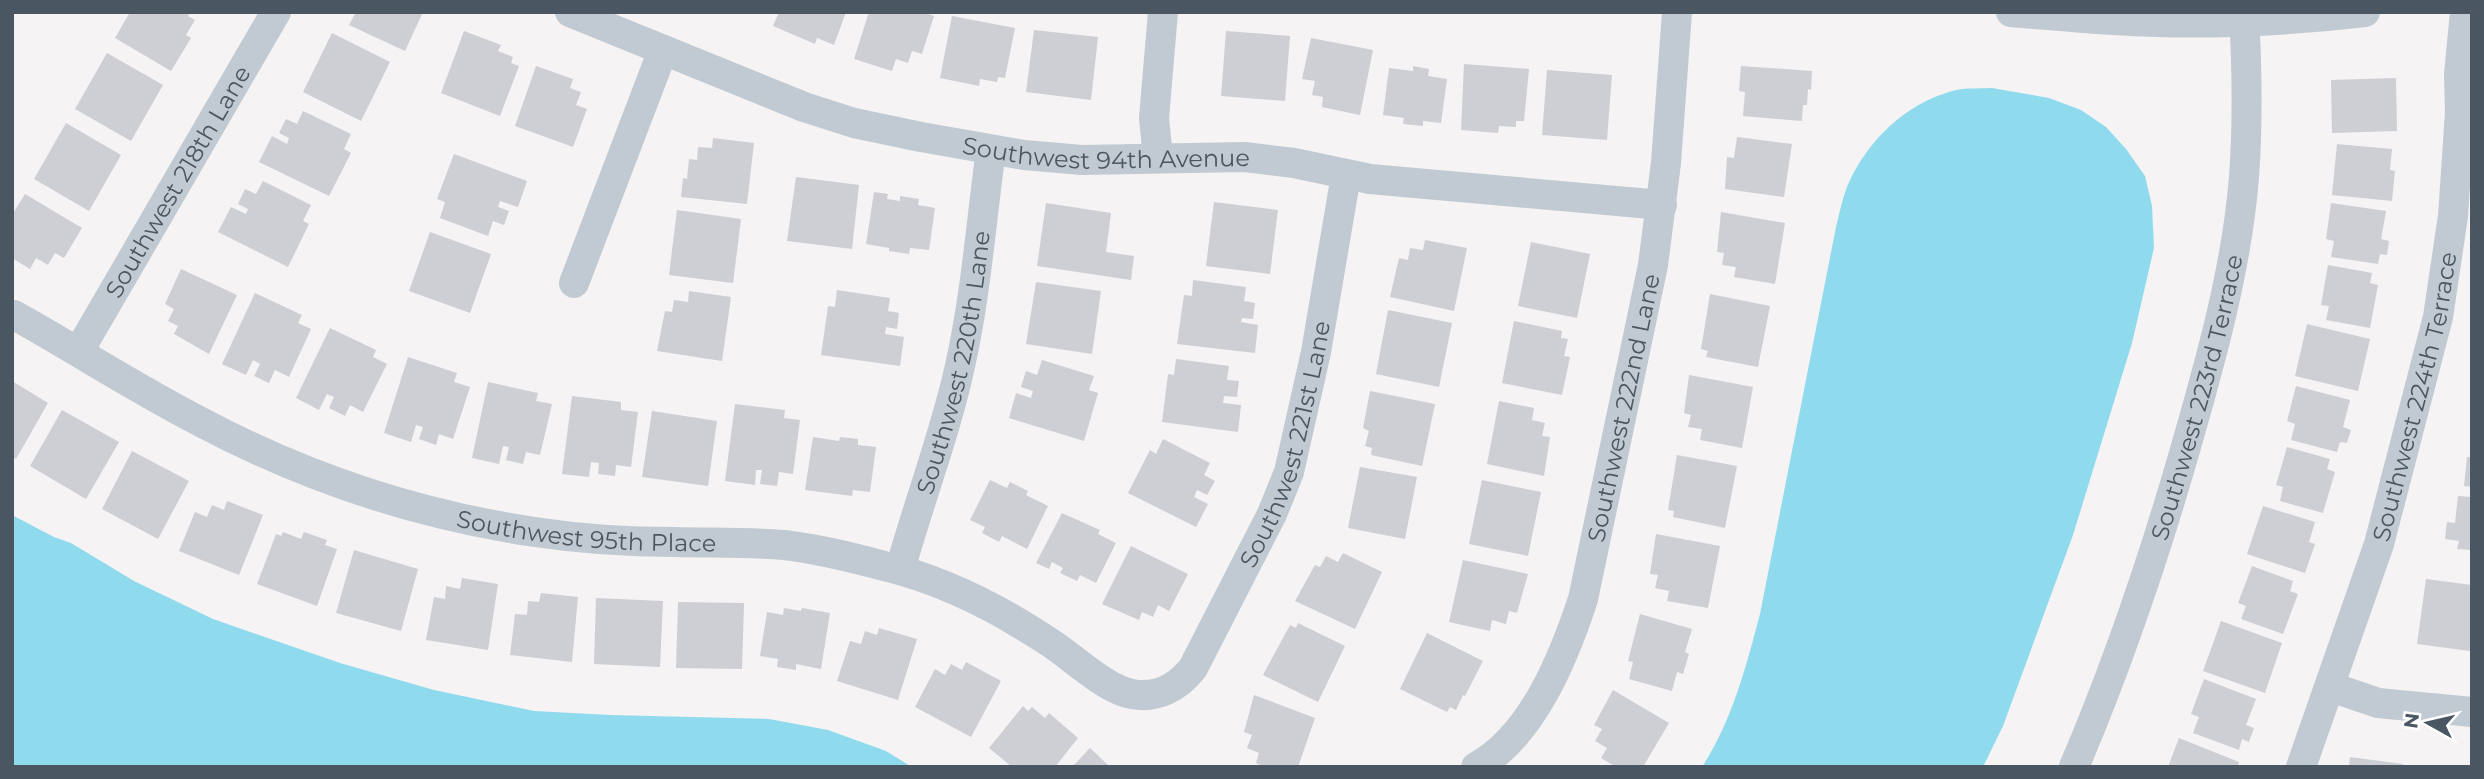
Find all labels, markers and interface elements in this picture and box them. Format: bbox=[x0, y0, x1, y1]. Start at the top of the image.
street label: Southwest 218th Lane bbox=[99, 60, 256, 303]
street label: Southwest 94th Avenue bbox=[960, 130, 1250, 175]
street label: Southwest 220th Lane bbox=[910, 229, 995, 498]
street label: Southwest 224th Terrace bbox=[2366, 250, 2462, 544]
street label: Southwest 223rd Terrace bbox=[2144, 252, 2248, 544]
street label: Southwest 222nd Lane bbox=[1581, 271, 1665, 545]
street label: Southwest 221st Lane bbox=[1233, 319, 1336, 572]
street label: Southwest 95th Place bbox=[454, 503, 716, 557]
north arrow bbox=[2393, 688, 2463, 758]
text: N bbox=[2399, 711, 2424, 730]

